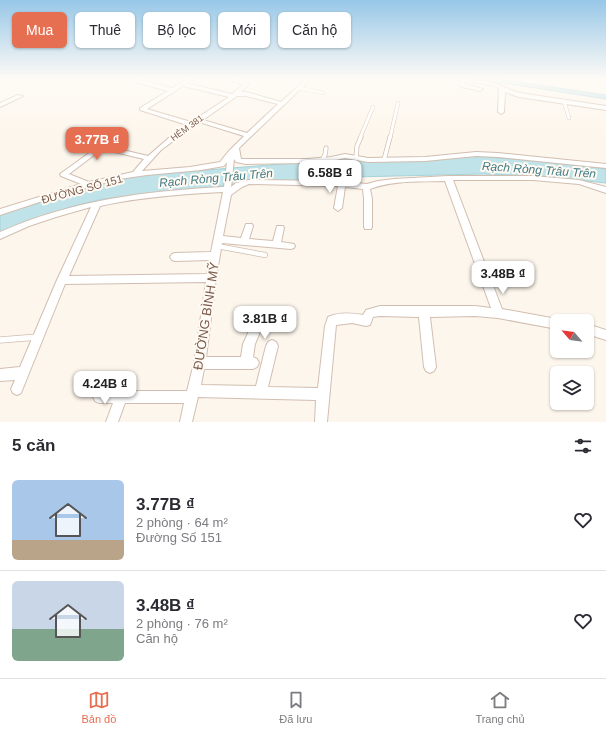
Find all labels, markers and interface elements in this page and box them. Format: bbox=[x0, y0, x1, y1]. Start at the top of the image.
chip: Mua bbox=[12, 12, 67, 48]
chip: Thuê bbox=[75, 12, 135, 48]
chip: Bộ lọc bbox=[143, 12, 210, 48]
chip: Mới bbox=[218, 12, 270, 48]
chip: Căn hộ bbox=[278, 12, 351, 48]
street label: HẺM 381 bbox=[168, 112, 205, 143]
pin: 3.77B ₫ bbox=[60, 127, 134, 161]
text: 3.77B ₫ bbox=[75, 132, 119, 147]
water label: Rạch Ròng Trâu Trên bbox=[482, 159, 597, 181]
pin: 6.58B ₫ bbox=[293, 160, 367, 194]
text: 6.58B ₫ bbox=[308, 165, 352, 180]
water label: Rạch Ròng Trâu Trên bbox=[158, 166, 274, 190]
street label: ĐƯỜNG SỐ 151 bbox=[40, 171, 124, 206]
street label: ĐƯỜNG BÌNH MỸ bbox=[190, 261, 222, 371]
pin: 3.48B ₫ bbox=[466, 261, 540, 295]
text: 3.48B ₫ bbox=[481, 266, 525, 281]
pin: 3.81B ₫ bbox=[228, 306, 302, 340]
text: 3.81B ₫ bbox=[243, 311, 287, 326]
north arrow bbox=[550, 314, 594, 358]
map controls bbox=[550, 314, 594, 410]
button: layers bbox=[550, 366, 594, 410]
pin: 4.24B ₫ bbox=[68, 371, 142, 405]
text: 4.24B ₫ bbox=[83, 376, 127, 391]
icon: filters bbox=[572, 435, 594, 457]
text: 5 căn bbox=[12, 436, 55, 455]
text: 3.77B ₫ bbox=[136, 495, 195, 514]
icon: home bbox=[44, 496, 92, 544]
icon: heart bbox=[572, 509, 594, 531]
text: 2 phòng · 64 m² bbox=[136, 515, 228, 530]
text: Đường Số 151 bbox=[136, 530, 222, 545]
text: 3.48B ₫ bbox=[136, 596, 195, 615]
icon: home bbox=[44, 597, 92, 645]
icon: heart bbox=[572, 610, 594, 632]
text: 2 phòng · 76 m² bbox=[136, 616, 228, 631]
text: Căn hộ bbox=[136, 631, 178, 646]
tab: Bản đồ bbox=[81, 689, 116, 725]
tab: Đã lưu bbox=[279, 689, 312, 725]
tab: Trang chủ bbox=[475, 689, 525, 725]

